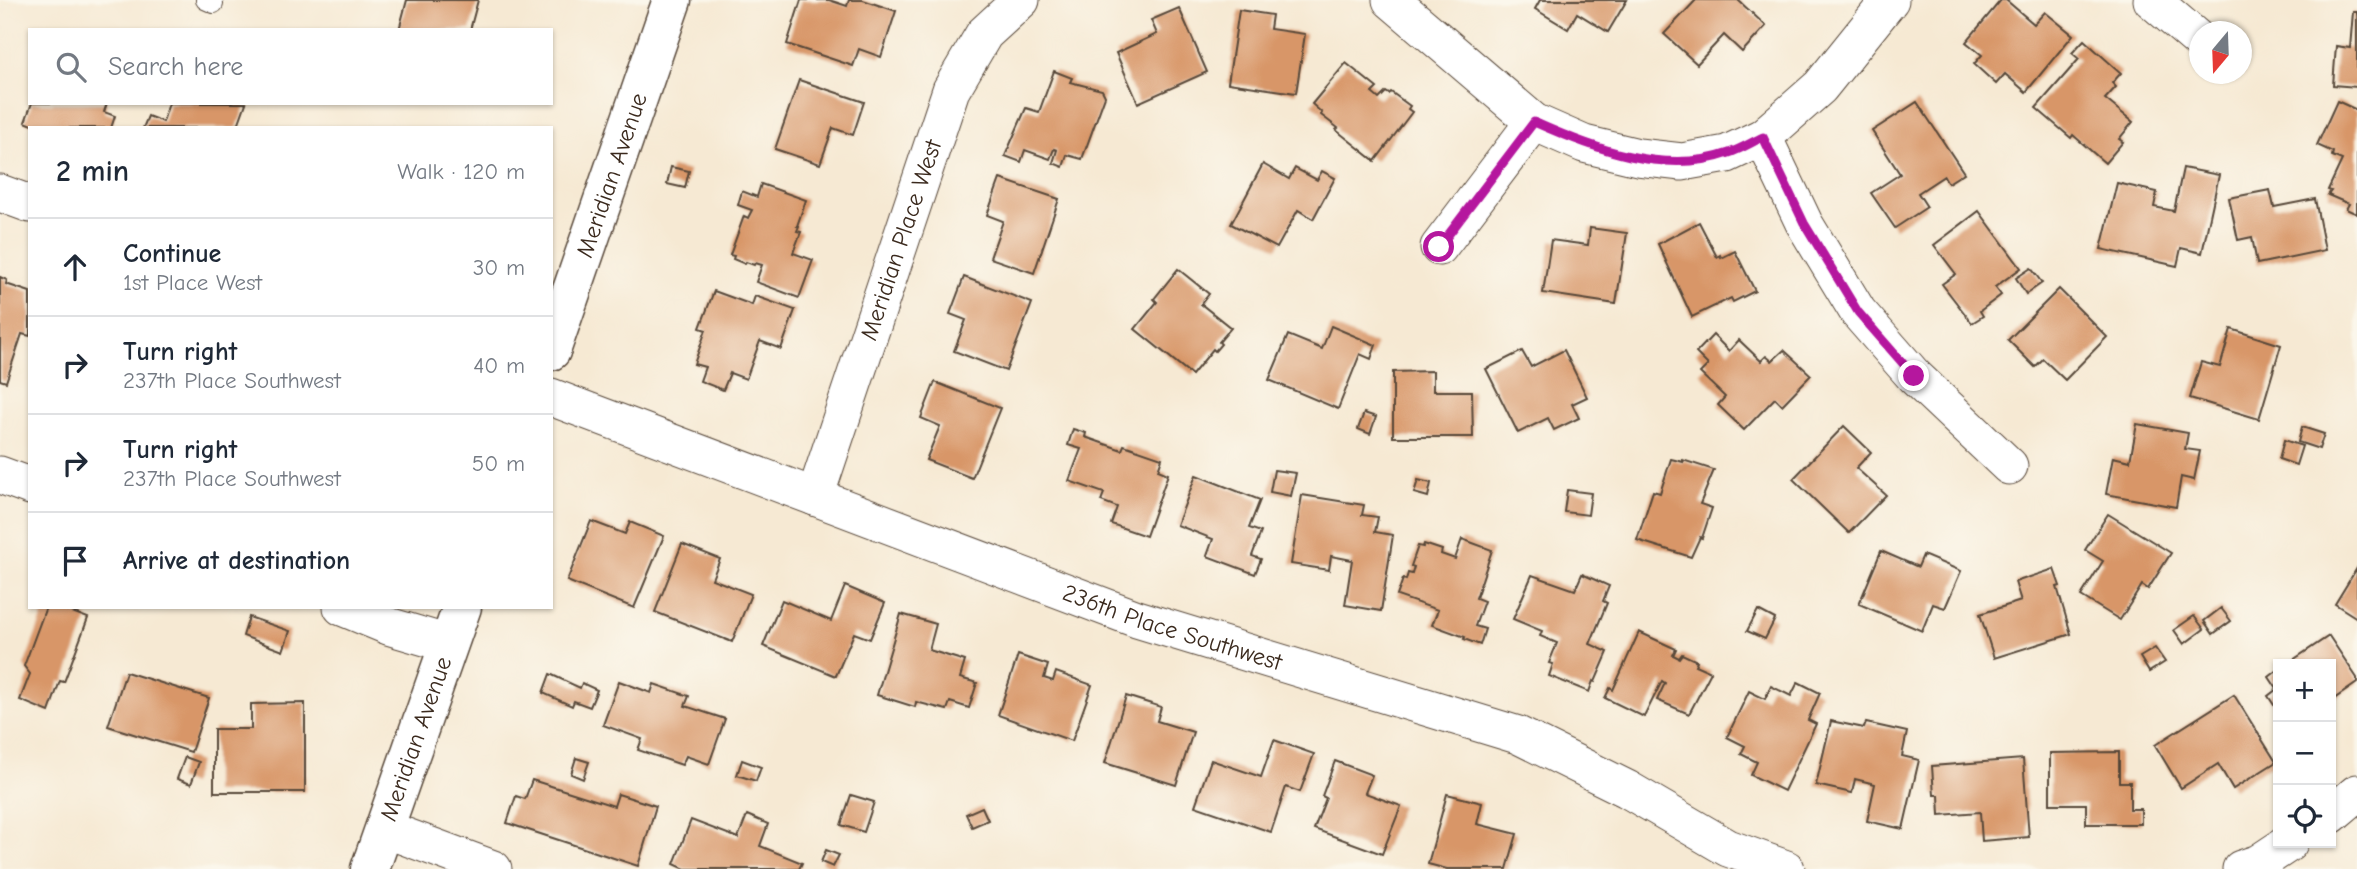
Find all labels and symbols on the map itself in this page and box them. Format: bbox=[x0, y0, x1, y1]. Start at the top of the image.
north arrow bbox=[2189, 21, 2252, 84]
street label: Meridian Avenue bbox=[570, 89, 653, 261]
street label: Meridian Place West bbox=[854, 135, 948, 344]
route start bbox=[1423, 231, 1454, 262]
route end bbox=[1898, 360, 1929, 391]
street label: 236th Place Southwest bbox=[1059, 578, 1286, 677]
street label: Meridian Avenue bbox=[374, 653, 457, 825]

